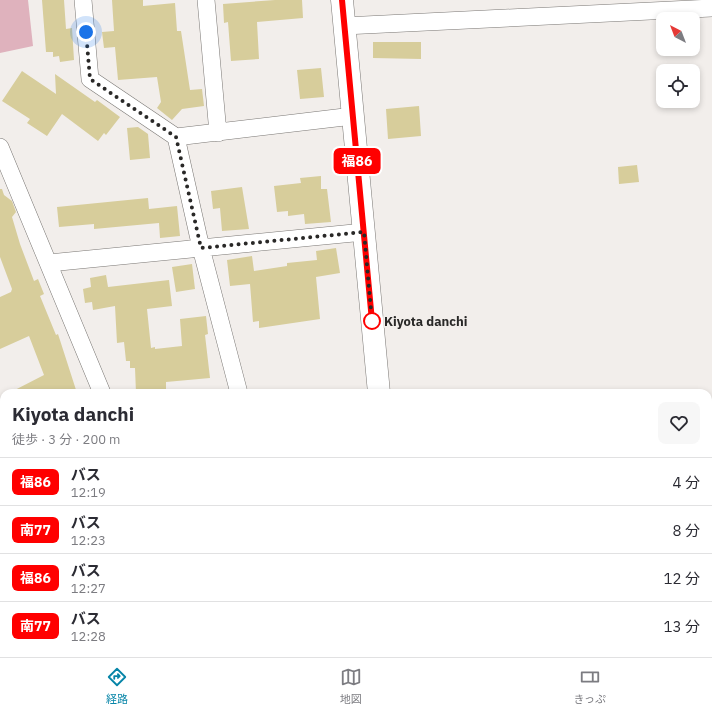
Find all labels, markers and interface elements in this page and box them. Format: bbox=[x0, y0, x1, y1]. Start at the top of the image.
north arrow bbox=[656, 12, 700, 56]
map controls bbox=[656, 12, 700, 108]
your location bbox=[76, 22, 96, 42]
button: locate bbox=[656, 64, 700, 108]
line badge: 福86 bbox=[334, 148, 380, 174]
text: 福86 bbox=[342, 152, 372, 170]
marker: Kiyota danchi bbox=[363, 312, 381, 330]
place label: Kiyota danchi bbox=[384, 313, 468, 330]
text: Kiyota danchi bbox=[12, 402, 134, 426]
button: heart bbox=[658, 402, 700, 444]
text: 徒歩 · 3 分 · 200 m bbox=[12, 431, 120, 448]
text: バス bbox=[71, 465, 101, 484]
text: 福86 bbox=[20, 473, 51, 491]
text: 4 分 bbox=[672, 473, 700, 492]
text: 12:19 bbox=[71, 484, 106, 501]
text: バス bbox=[71, 513, 101, 532]
text: 南77 bbox=[20, 521, 51, 539]
text: 8 分 bbox=[672, 521, 700, 540]
text: 12:23 bbox=[71, 532, 106, 549]
text: バス bbox=[71, 561, 101, 580]
text: 福86 bbox=[20, 569, 51, 587]
text: 12 分 bbox=[663, 569, 700, 588]
text: 12:27 bbox=[71, 580, 106, 597]
text: バス bbox=[71, 609, 101, 628]
text: 南77 bbox=[20, 617, 51, 635]
text: 13 分 bbox=[663, 617, 700, 636]
text: 12:28 bbox=[71, 628, 106, 645]
tab: 経路 bbox=[106, 666, 128, 706]
tab: 地図 bbox=[340, 666, 362, 706]
tab: きっぷ bbox=[574, 666, 606, 706]

